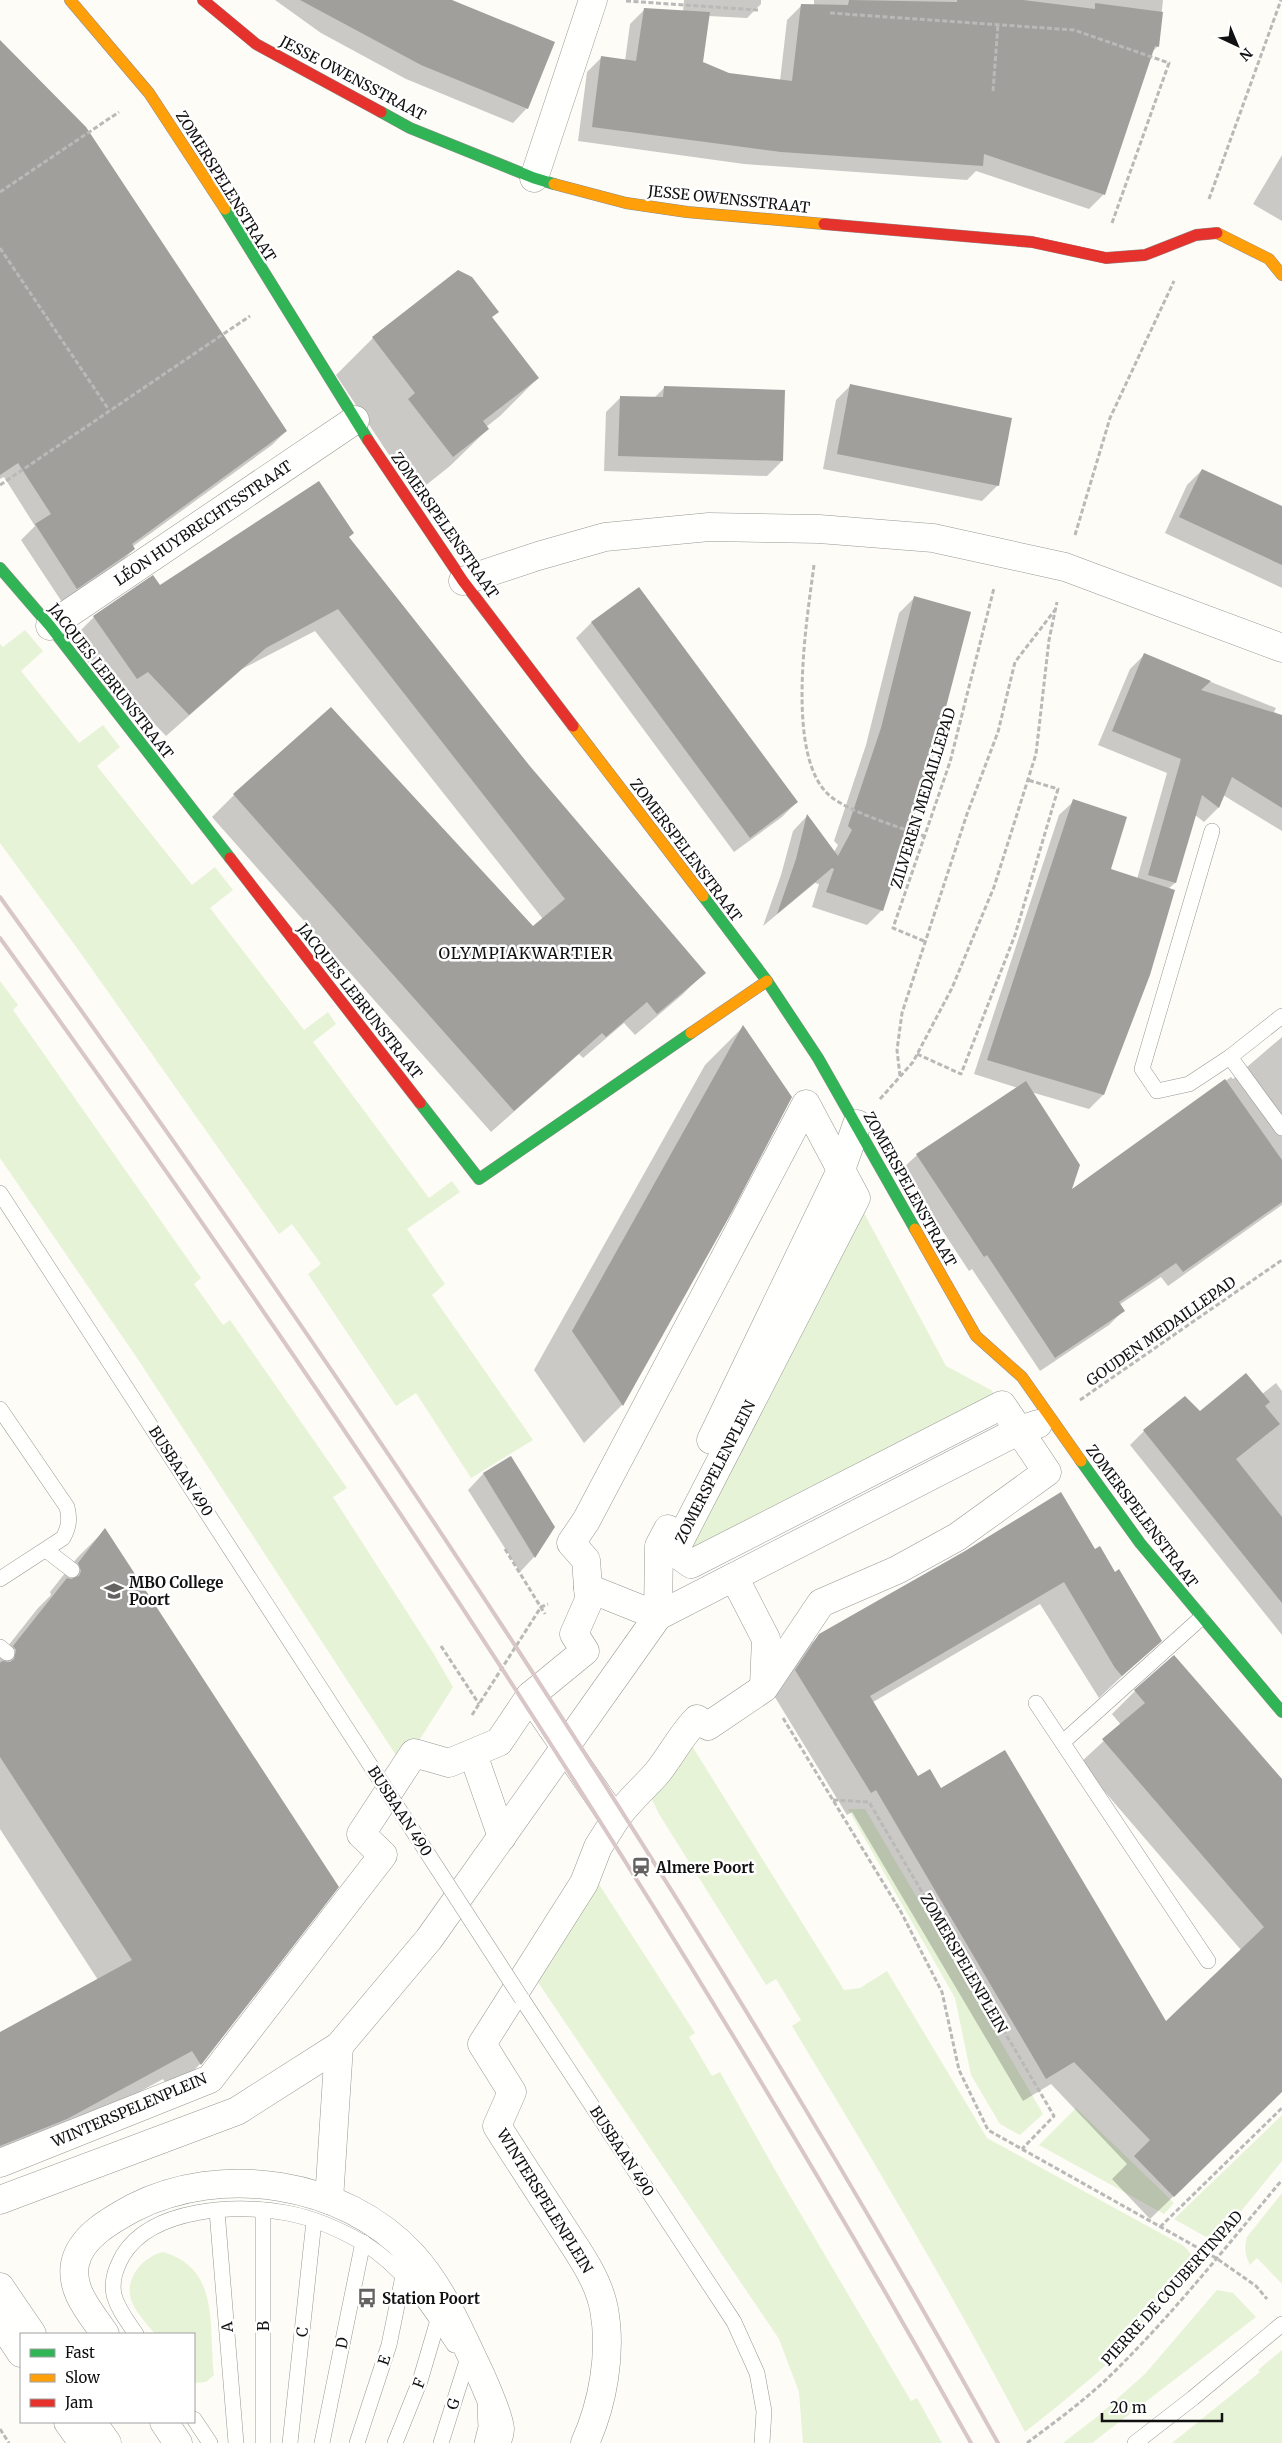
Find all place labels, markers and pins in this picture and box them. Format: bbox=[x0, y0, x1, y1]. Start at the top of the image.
place label: MBO College Poort bbox=[129, 1573, 223, 1609]
school or university icon: MBO College Poort bbox=[103, 1580, 125, 1602]
station icon: Almere Poort bbox=[630, 1856, 652, 1878]
place label: Almere Poort bbox=[655, 1858, 754, 1877]
bus stop icon: Station Poort bbox=[356, 2287, 378, 2309]
place label: Station Poort bbox=[382, 2289, 480, 2308]

